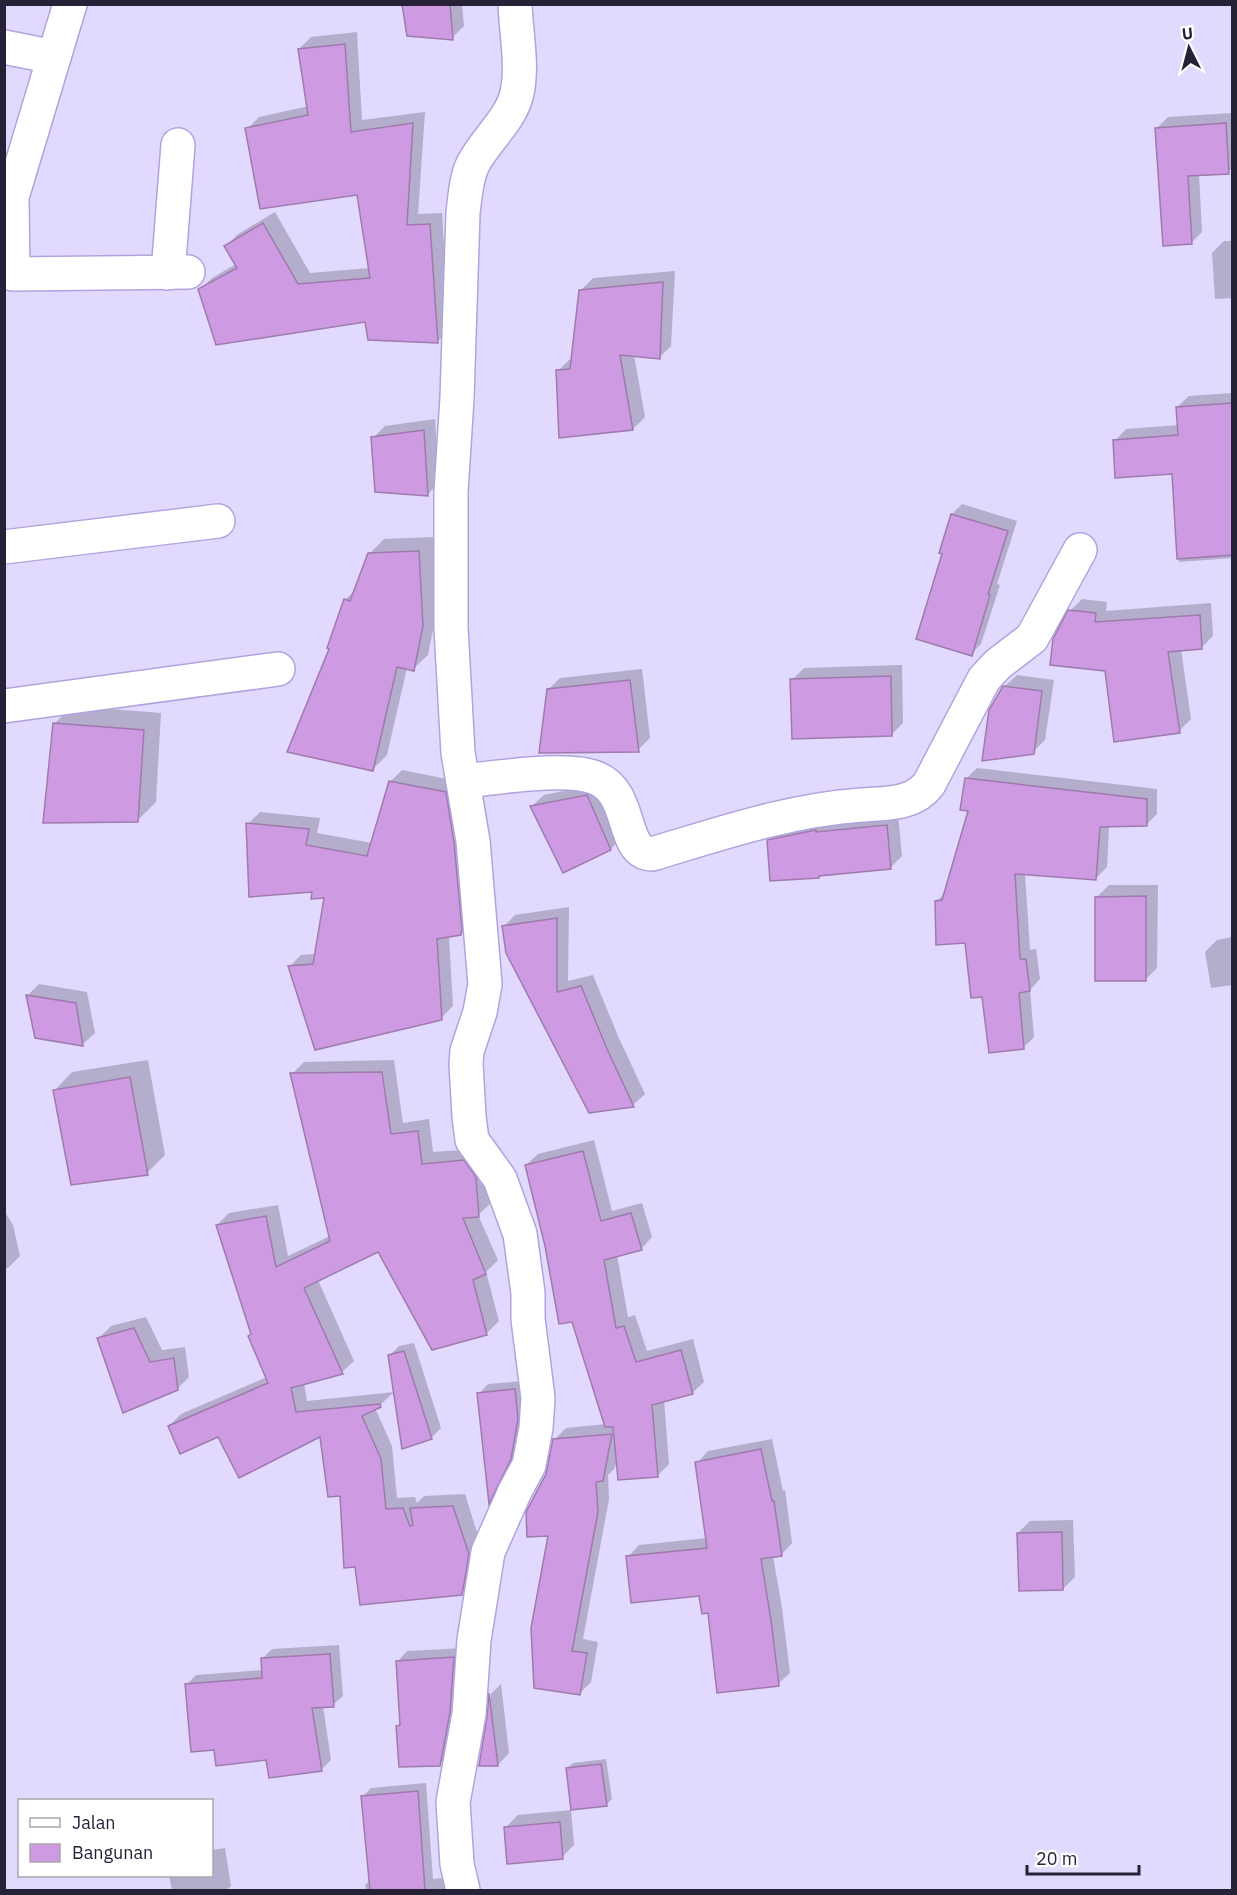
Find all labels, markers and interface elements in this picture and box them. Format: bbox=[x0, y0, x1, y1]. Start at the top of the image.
north arrow bbox=[1159, 18, 1219, 78]
text: U bbox=[1181, 23, 1194, 44]
legend bbox=[18, 1799, 213, 1877]
text: Jalan bbox=[72, 1811, 116, 1834]
scale bar bbox=[1027, 1838, 1140, 1876]
text: Bangunan bbox=[72, 1841, 153, 1864]
text: 20 m bbox=[1036, 1847, 1078, 1870]

